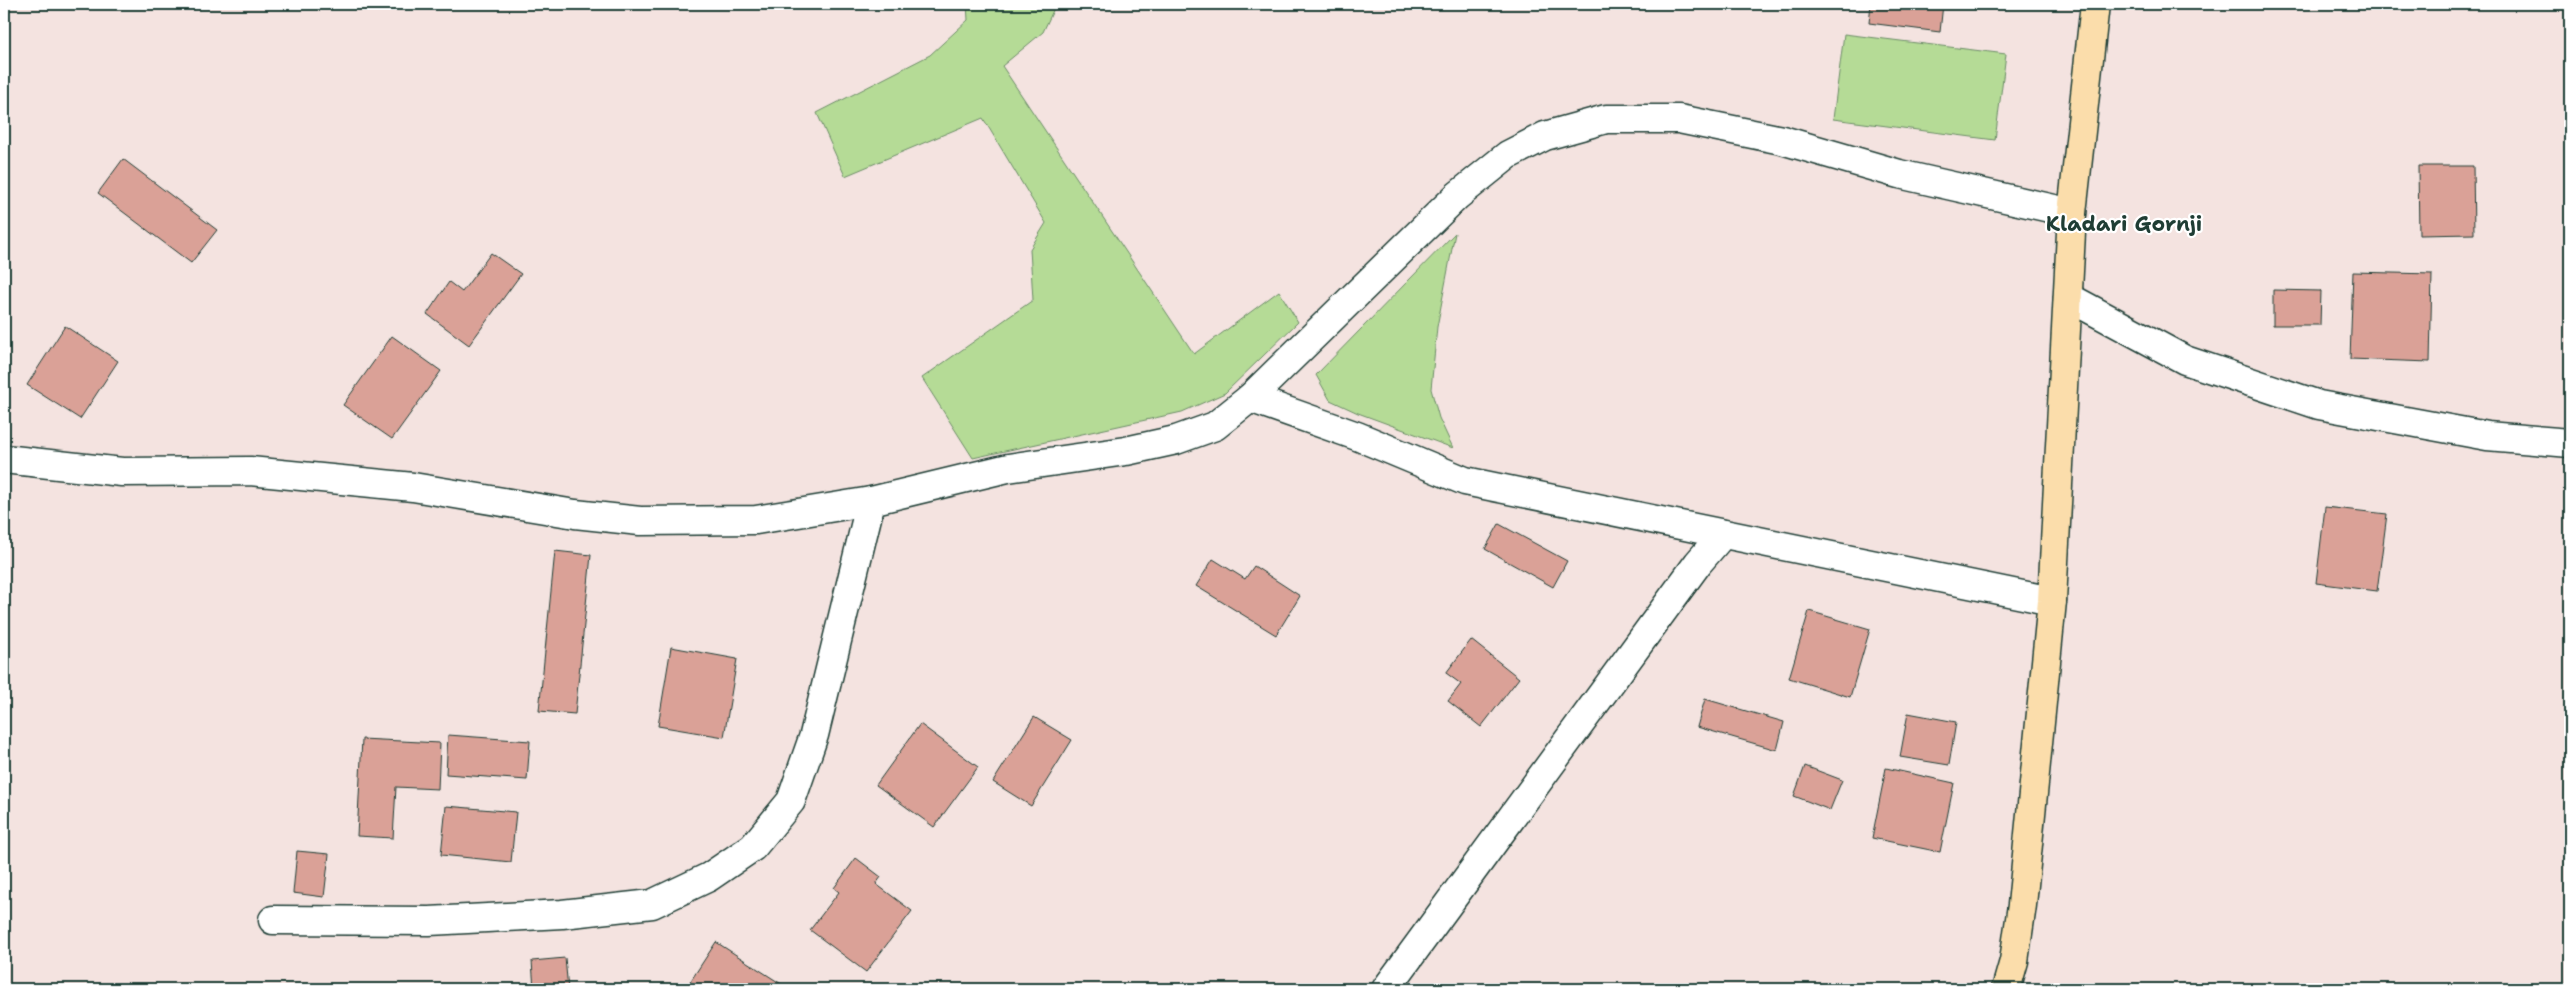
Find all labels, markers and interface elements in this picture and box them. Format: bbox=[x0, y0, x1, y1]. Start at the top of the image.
district label: Kladari Gornji bbox=[2046, 210, 2202, 238]

